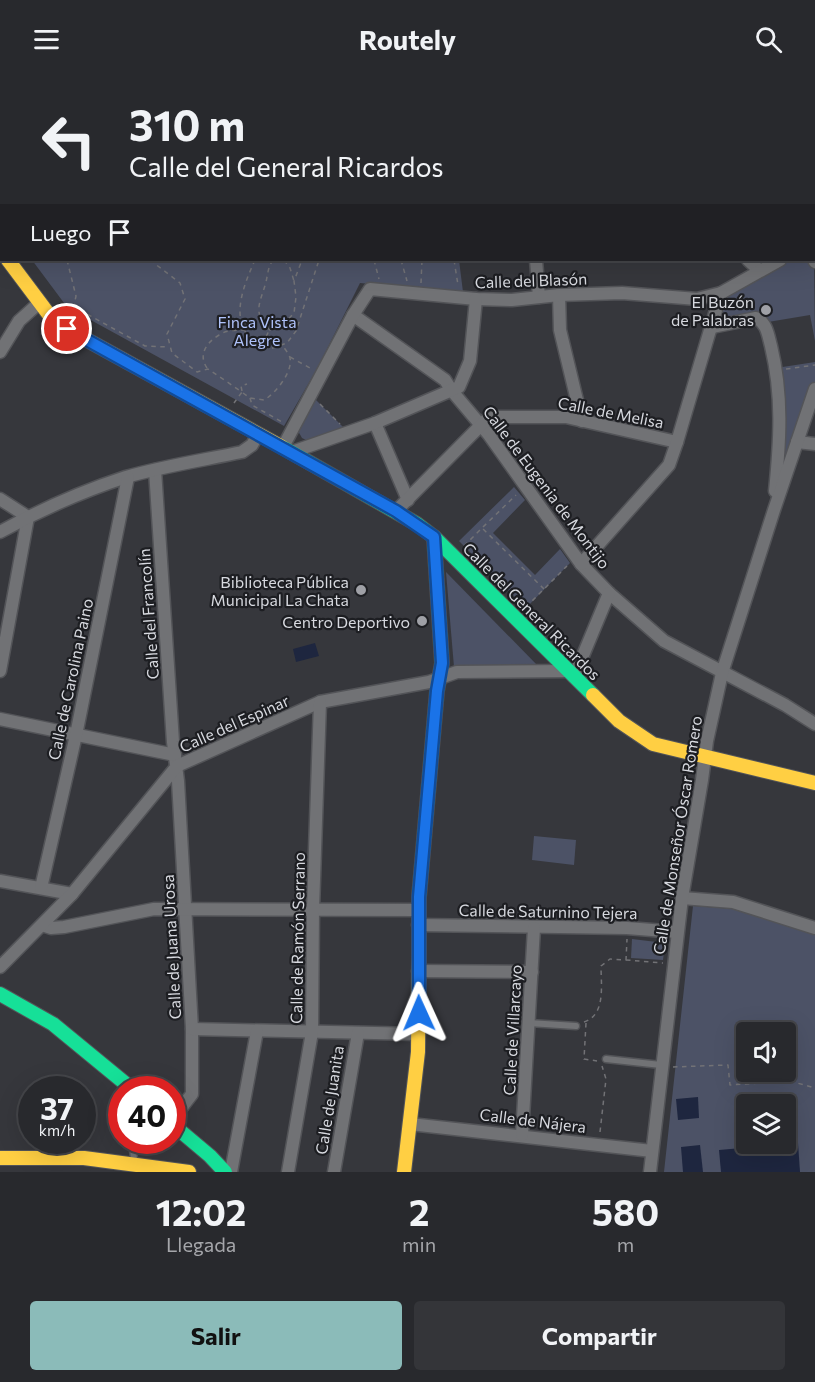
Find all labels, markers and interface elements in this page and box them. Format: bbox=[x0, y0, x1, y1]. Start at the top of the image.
icon: menu bbox=[30, 23, 63, 56]
text: Routely bbox=[359, 23, 456, 56]
icon: search bbox=[752, 23, 785, 56]
text: 310 m bbox=[129, 98, 245, 150]
icon: left bbox=[30, 102, 108, 180]
text: Calle del General Ricardos bbox=[129, 150, 444, 183]
icon: arrive bbox=[103, 216, 136, 249]
text: Luego bbox=[30, 219, 91, 246]
street label: Calle del Blasón bbox=[474, 269, 588, 291]
place label: El Buzón de Palabras bbox=[671, 292, 754, 329]
pin bbox=[41, 303, 92, 354]
marker: El Buzón de Palabras bbox=[759, 303, 773, 317]
icon: arrive bbox=[50, 312, 83, 345]
park label: Finca Vista Alegre bbox=[217, 312, 297, 349]
street label: Calle de Melisa bbox=[557, 392, 665, 432]
street label: Calle de Eugenia de Montijo bbox=[480, 402, 614, 572]
street label: Calle del General Ricardos bbox=[459, 538, 605, 684]
street label: Calle del Francolín bbox=[134, 548, 162, 680]
place label: Biblioteca Pública Municipal La Chata bbox=[211, 572, 349, 609]
marker: Biblioteca Pública Municipal La Chata bbox=[354, 583, 368, 597]
street label: Calle de Carolina Paino bbox=[44, 596, 96, 762]
place label: Centro Deportivo bbox=[282, 612, 410, 631]
marker: Centro Deportivo bbox=[415, 614, 429, 628]
street label: Calle del Espinar bbox=[176, 690, 292, 756]
street label: Calle de Monseñor Óscar Romero bbox=[649, 714, 705, 956]
street label: Calle de Ramón Serrano bbox=[286, 852, 308, 1024]
street label: Calle de Juana Urosa bbox=[158, 874, 184, 1020]
street label: Calle de Saturnino Tejera bbox=[458, 900, 638, 922]
street label: Calle de Villarcayo bbox=[499, 964, 525, 1096]
position arrow bbox=[387, 981, 451, 1045]
map controls bbox=[736, 1022, 796, 1154]
button: sound bbox=[736, 1022, 796, 1082]
street label: Calle de Juanita bbox=[311, 1044, 347, 1156]
speed limit sign: 40 bbox=[108, 1076, 186, 1154]
text: 37 bbox=[40, 1089, 74, 1126]
button: layers bbox=[736, 1094, 796, 1154]
street label: Calle de Nájera bbox=[479, 1104, 587, 1136]
text: km/h bbox=[39, 1121, 75, 1139]
text: 12:02 bbox=[156, 1189, 246, 1233]
text: 2 bbox=[409, 1189, 429, 1233]
text: 580 bbox=[592, 1189, 659, 1233]
text: Llegada bbox=[166, 1232, 236, 1256]
text: min bbox=[402, 1232, 436, 1256]
text: m bbox=[617, 1232, 634, 1256]
button: Salir bbox=[30, 1301, 402, 1370]
button: Compartir bbox=[414, 1301, 785, 1370]

